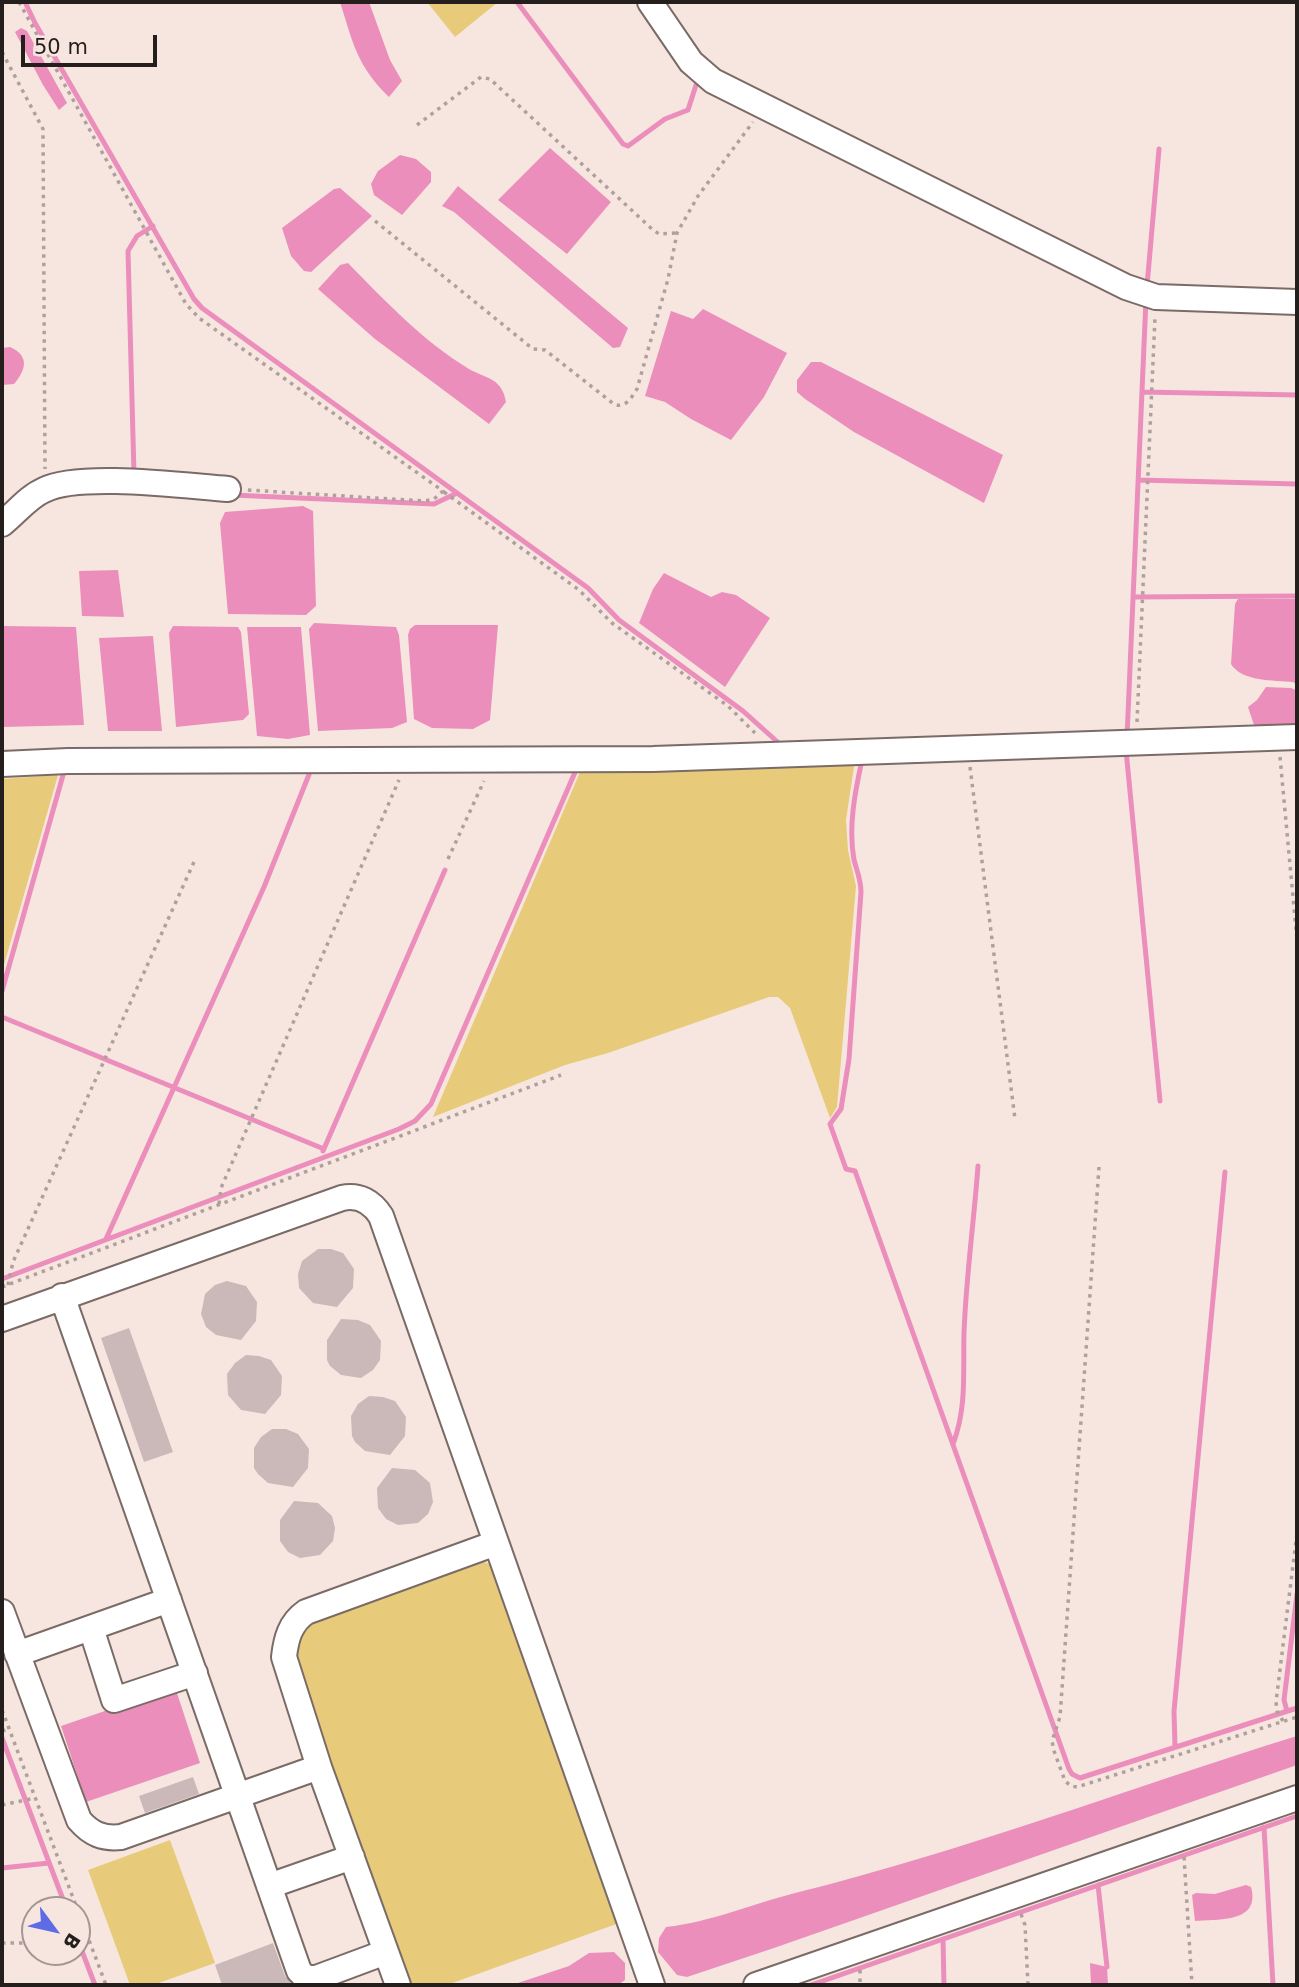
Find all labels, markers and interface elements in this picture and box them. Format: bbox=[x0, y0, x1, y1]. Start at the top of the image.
scale bar bbox=[24, 21, 161, 65]
text: 50 m bbox=[34, 35, 88, 59]
north arrow bbox=[21, 1896, 91, 1966]
text: B bbox=[59, 1929, 85, 1953]

